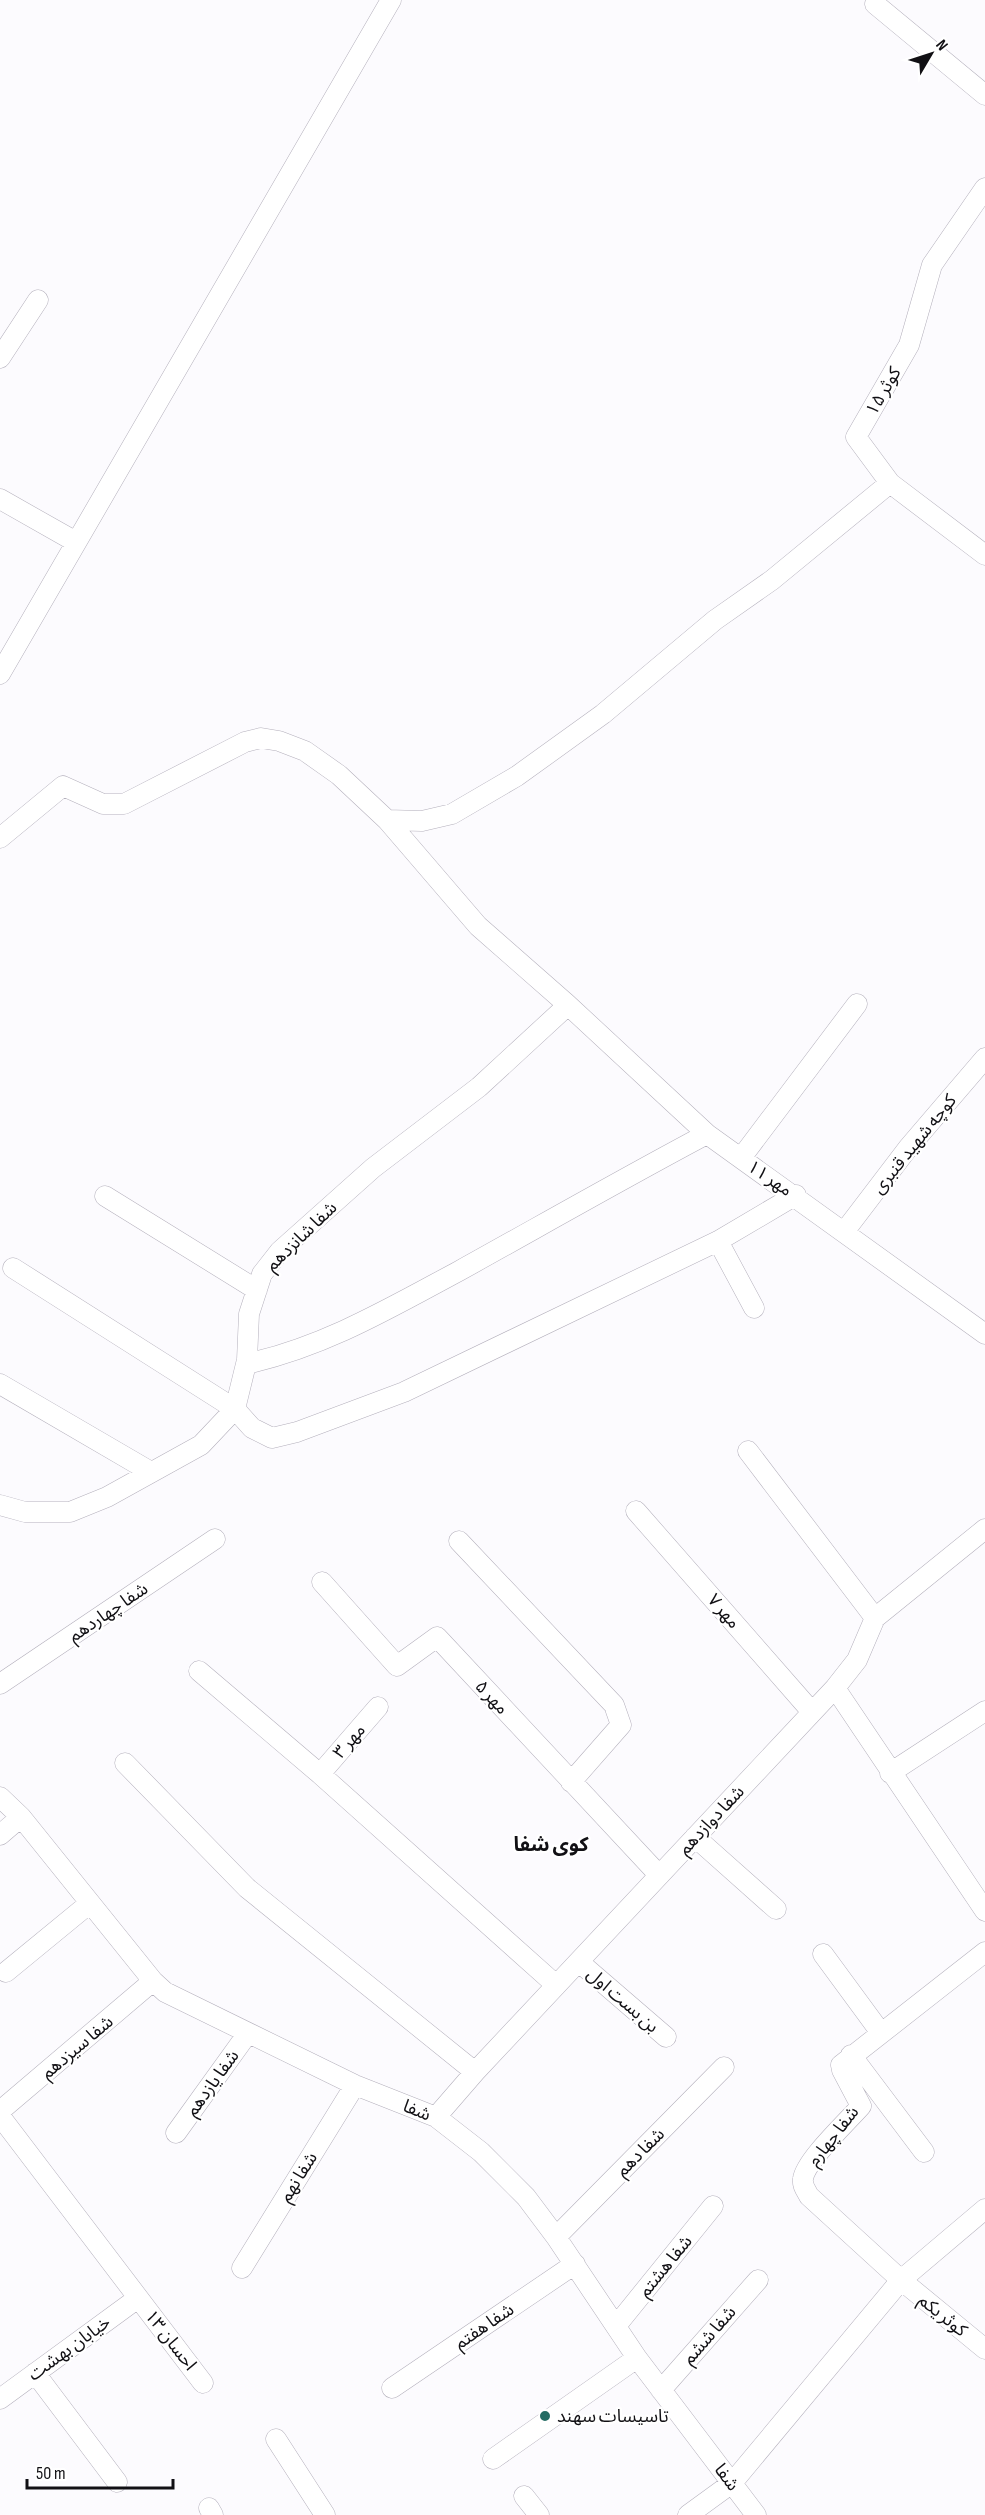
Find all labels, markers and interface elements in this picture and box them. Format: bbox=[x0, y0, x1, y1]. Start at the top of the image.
north arrow bbox=[901, 24, 961, 84]
text: N bbox=[931, 36, 952, 55]
street label: کوثر ۱۵ bbox=[861, 363, 906, 419]
street label: کوچه شهید قنبری bbox=[868, 1090, 961, 1198]
street label: مهر ۱۱ bbox=[743, 1156, 796, 1201]
street label: شفا شانزدهم bbox=[261, 1197, 343, 1277]
street label: شفا چهاردهم bbox=[65, 1578, 153, 1648]
street label: مهر ۷ bbox=[703, 1590, 744, 1633]
street label: مهر ۵ bbox=[471, 1676, 513, 1719]
street label: مهر ۳ bbox=[329, 1720, 370, 1763]
street label: شفا دوازدهم bbox=[674, 1781, 750, 1861]
district label: کوی شفا bbox=[513, 1833, 589, 1857]
street label: بن بست اول bbox=[582, 1963, 663, 2037]
street label: شفا سیزدهم bbox=[37, 2011, 119, 2085]
street label: شفا یازدهم bbox=[181, 2046, 245, 2122]
street label: شفا bbox=[400, 2095, 434, 2125]
street label: شفا چهارم bbox=[803, 2102, 866, 2172]
street label: شفا دهم bbox=[612, 2124, 670, 2182]
street label: شفا نهم bbox=[275, 2148, 324, 2207]
street label: شفا هشتم bbox=[634, 2231, 698, 2303]
street label: کوثر یکم bbox=[913, 2290, 971, 2343]
street label: شفا هفتم bbox=[451, 2299, 519, 2356]
street label: شفا ششم bbox=[678, 2302, 742, 2370]
street label: احسان ۱۳ bbox=[140, 2306, 201, 2375]
street label: خیابان بهشت bbox=[24, 2311, 115, 2385]
place label: تاسیسات سهند bbox=[557, 2406, 669, 2427]
marker: تاسیسات سهند bbox=[538, 2409, 552, 2423]
scale bar bbox=[27, 2452, 172, 2490]
street label: شفا bbox=[710, 2460, 743, 2495]
text: 50 m bbox=[36, 2463, 66, 2484]

